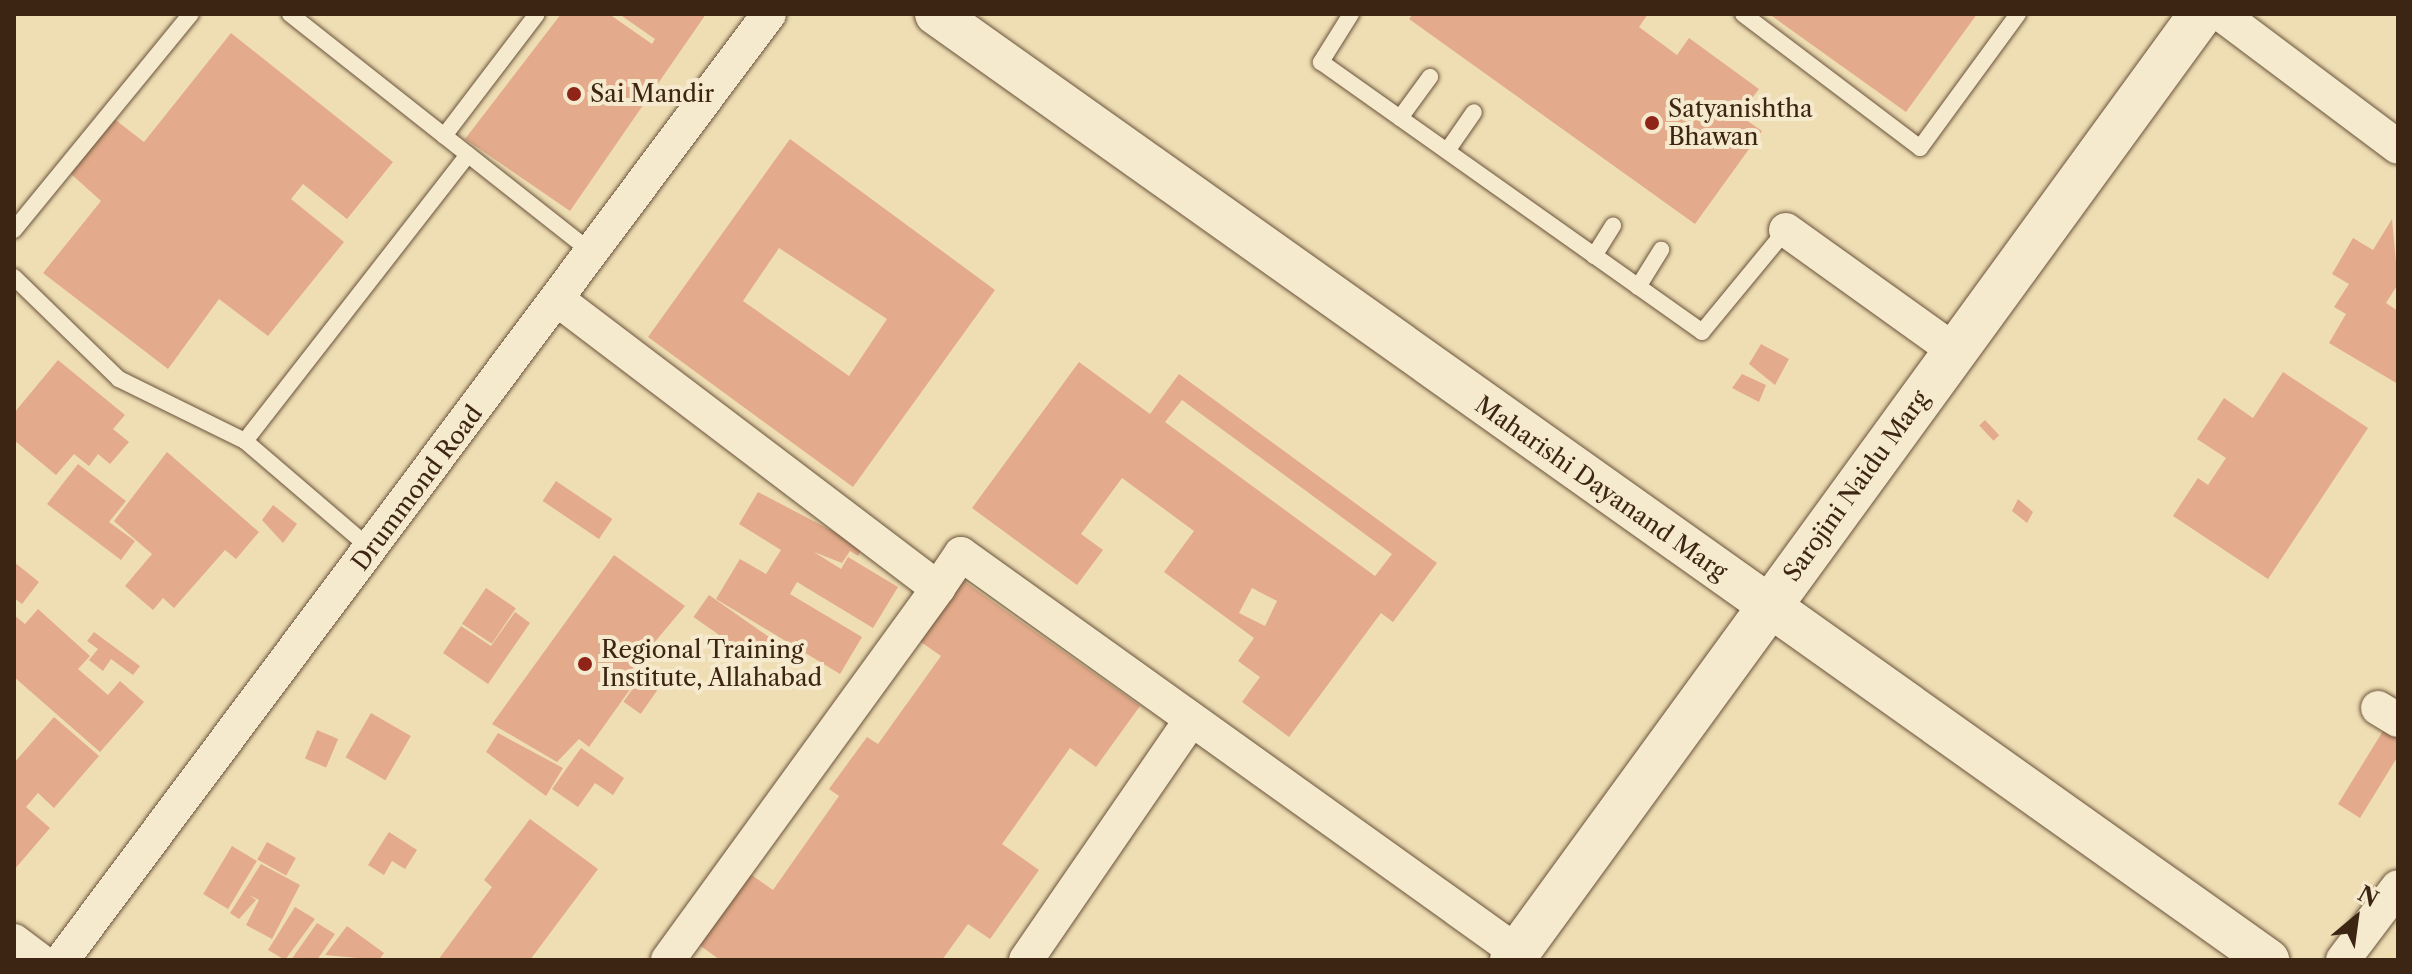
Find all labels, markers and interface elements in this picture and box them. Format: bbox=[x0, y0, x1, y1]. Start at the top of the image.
place label: Sai Mandir bbox=[590, 80, 714, 108]
marker: Sai Mandir bbox=[565, 85, 583, 103]
place label: Satyanishtha Bhawan bbox=[1668, 95, 1813, 151]
marker: Satyanishtha Bhawan bbox=[1643, 114, 1661, 132]
street label: Sarojini Naidu Marg bbox=[1777, 385, 1935, 587]
street label: Maharishi Dayanand Marg bbox=[1469, 390, 1733, 586]
street label: Drummond Road bbox=[346, 400, 488, 576]
place label: Regional Training Institute, Allahabad bbox=[601, 636, 823, 692]
marker: Regional Training Institute, Allahabad bbox=[576, 655, 594, 673]
north arrow bbox=[2316, 878, 2396, 958]
text: N bbox=[2353, 880, 2383, 913]

